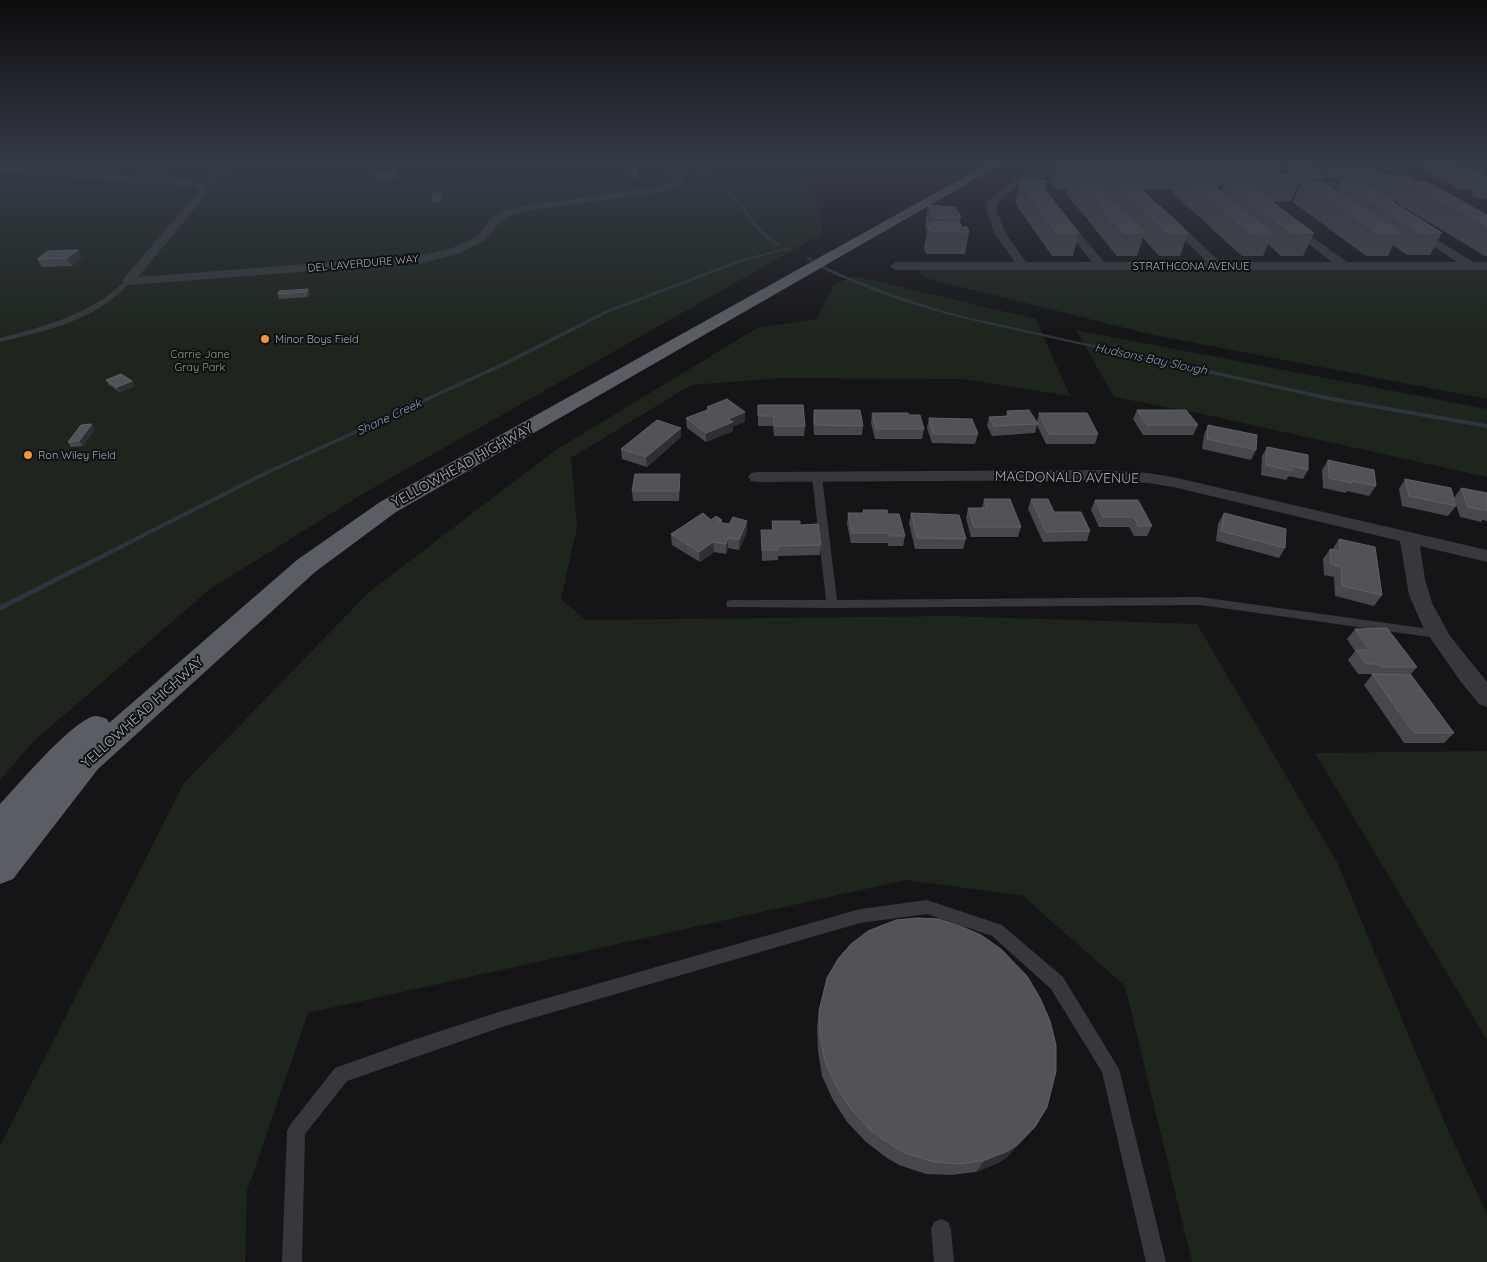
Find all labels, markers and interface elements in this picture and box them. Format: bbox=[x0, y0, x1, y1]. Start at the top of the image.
street label: DEL LAVERDURE WAY bbox=[307, 251, 419, 275]
street label: STRATHCONA AVENUE bbox=[1133, 259, 1249, 273]
place label: Minor Boys Field bbox=[275, 332, 359, 346]
marker: Minor Boys Field bbox=[259, 333, 271, 345]
water label: Hudsons Bay Slough bbox=[1094, 339, 1209, 378]
park label: Carrie Jane Gray Park bbox=[170, 347, 230, 374]
water label: Shane Creek bbox=[354, 394, 425, 438]
street label: YELLOWHEAD HIGHWAY bbox=[388, 419, 536, 511]
place label: Ron Wiley Field bbox=[38, 448, 116, 462]
marker: Ron Wiley Field bbox=[22, 449, 34, 461]
street label: MACDONALD AVENUE bbox=[995, 467, 1139, 487]
street label: YELLOWHEAD HIGHWAY bbox=[77, 652, 207, 772]

